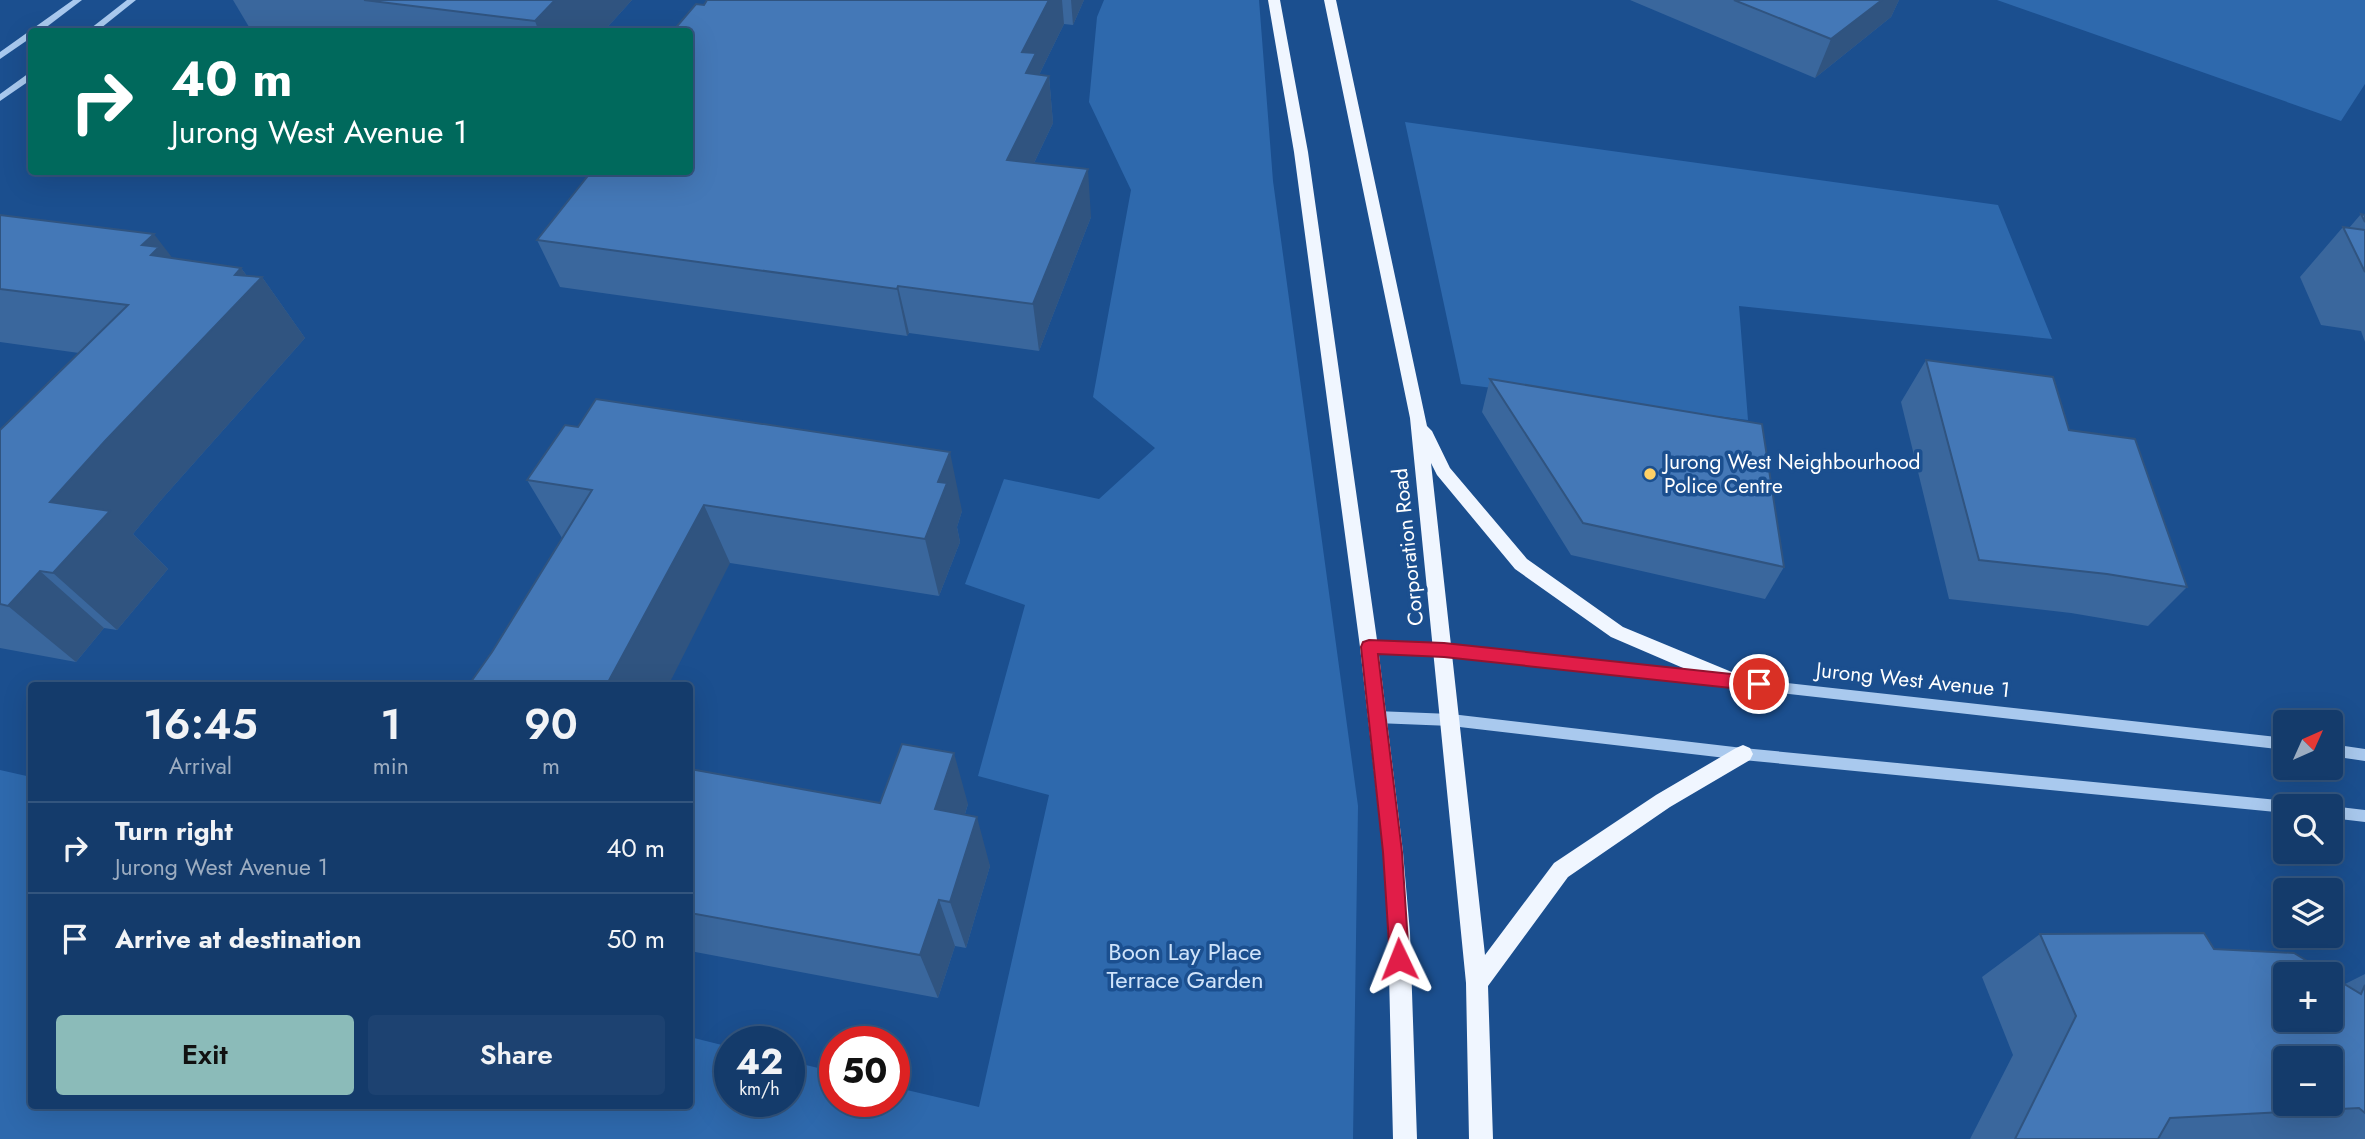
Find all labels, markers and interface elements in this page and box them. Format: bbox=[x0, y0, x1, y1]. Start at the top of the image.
text: 40 m bbox=[171, 44, 293, 114]
icon: right bbox=[56, 56, 147, 147]
text: Jurong West Avenue 1 bbox=[171, 109, 468, 155]
place label: Jurong West Neighbourhood Police Centre bbox=[1661, 447, 1921, 501]
marker: Jurong West Neighbourhood Police Centre bbox=[1642, 466, 1658, 482]
street label: Corporation Road bbox=[1385, 467, 1431, 627]
pin bbox=[1729, 654, 1789, 714]
street label: Jurong West Avenue 1 bbox=[1812, 655, 2011, 705]
icon: arrive bbox=[1740, 665, 1778, 703]
text: 16:45 bbox=[143, 694, 258, 755]
text: 1 bbox=[381, 694, 401, 755]
text: 90 bbox=[524, 694, 578, 755]
north arrow bbox=[2273, 710, 2343, 780]
map controls bbox=[2273, 710, 2343, 1116]
text: Arrival bbox=[169, 749, 232, 783]
text: min bbox=[373, 749, 409, 783]
text: m bbox=[542, 749, 560, 783]
button: search bbox=[2273, 794, 2343, 864]
text: Turn right bbox=[115, 812, 233, 850]
icon: right bbox=[56, 829, 94, 867]
text: 40 m bbox=[606, 829, 665, 867]
text: Jurong West Avenue 1 bbox=[115, 850, 328, 884]
button: layers bbox=[2273, 878, 2343, 948]
icon: arrive bbox=[56, 920, 94, 958]
text: Arrive at destination bbox=[115, 920, 362, 958]
text: 50 m bbox=[607, 920, 665, 958]
position arrow bbox=[1362, 922, 1436, 996]
park label: Boon Lay Place Terrace Garden bbox=[1106, 934, 1264, 997]
button: + bbox=[2273, 962, 2343, 1032]
button: Exit bbox=[56, 1015, 354, 1095]
button: Share bbox=[368, 1015, 665, 1095]
speed limit sign: 50 bbox=[819, 1026, 910, 1117]
text: 42 bbox=[736, 1037, 783, 1087]
button: − bbox=[2273, 1046, 2343, 1116]
text: km/h bbox=[739, 1076, 780, 1102]

